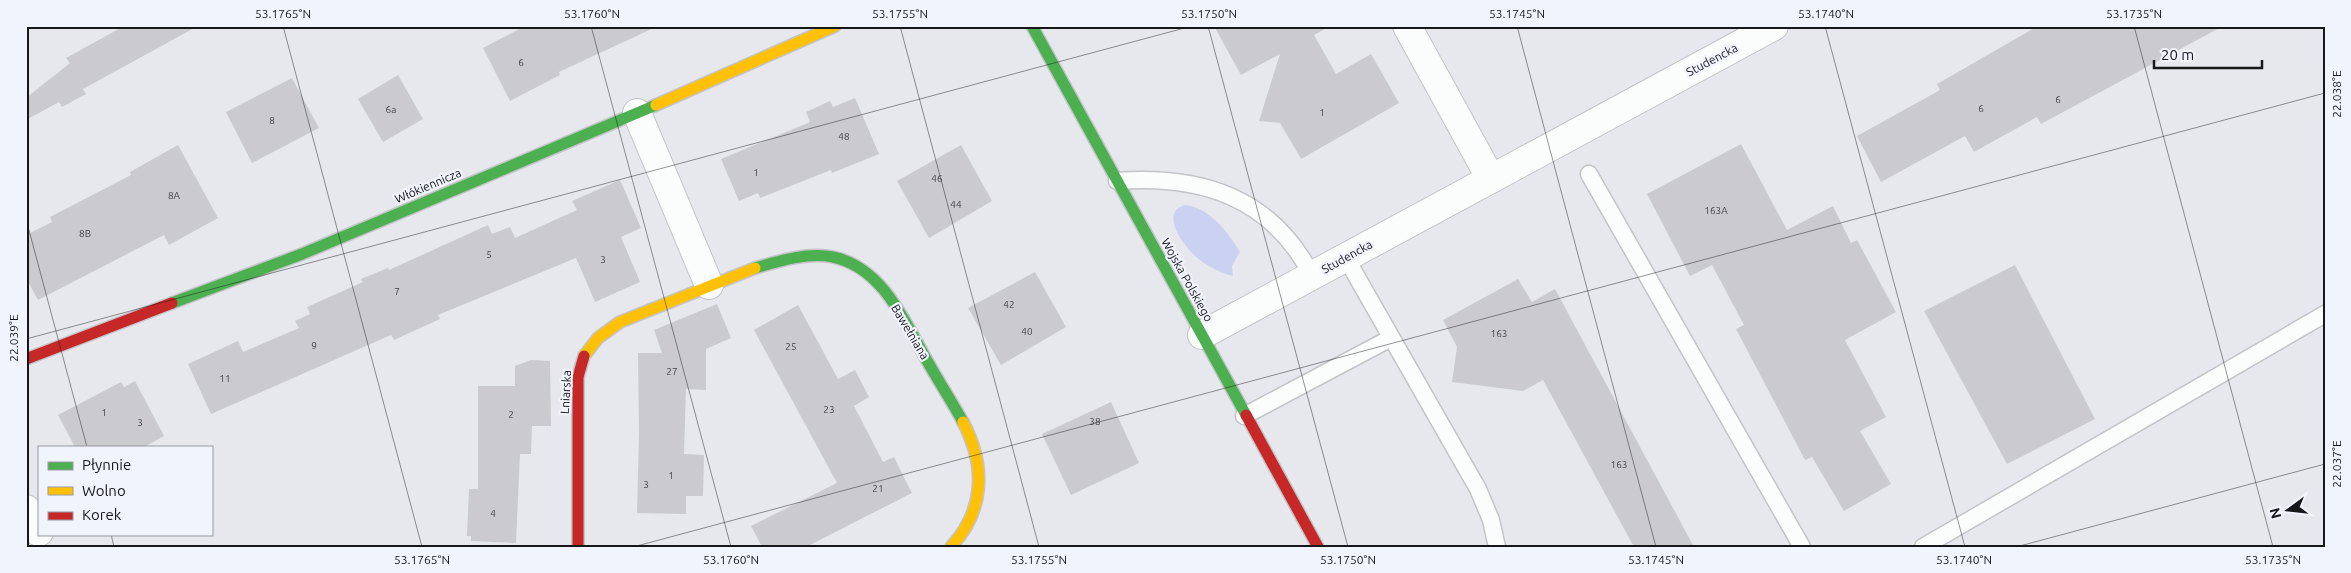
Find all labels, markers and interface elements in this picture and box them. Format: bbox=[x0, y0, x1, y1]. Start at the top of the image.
text: 53.1765°N bbox=[255, 7, 311, 20]
text: 53.1760°N bbox=[564, 7, 620, 20]
text: 53.1755°N bbox=[872, 7, 928, 20]
text: 53.1750°N bbox=[1181, 7, 1237, 20]
text: 53.1745°N bbox=[1489, 7, 1545, 20]
text: 53.1740°N bbox=[1798, 7, 1854, 20]
text: 53.1735°N bbox=[2106, 7, 2162, 20]
scale bar bbox=[2154, 38, 2261, 70]
street label: Studencka bbox=[1684, 41, 1740, 78]
text: 20 m bbox=[2161, 46, 2194, 63]
house number: 6 bbox=[518, 57, 524, 68]
text: 22.038°E bbox=[2330, 70, 2343, 118]
house number: 6 bbox=[2055, 94, 2061, 105]
house number: 6 bbox=[1978, 103, 1984, 114]
house number: 6a bbox=[386, 104, 396, 115]
house number: 1 bbox=[1319, 107, 1325, 118]
house number: 8 bbox=[269, 115, 275, 126]
house number: 48 bbox=[838, 131, 850, 142]
street label: Włókiennicza bbox=[393, 166, 463, 205]
house number: 1 bbox=[753, 167, 759, 178]
house number: 46 bbox=[931, 173, 943, 184]
house number: 8A bbox=[168, 190, 181, 201]
house number: 44 bbox=[950, 199, 962, 210]
house number: 163A bbox=[1704, 205, 1728, 216]
house number: 8B bbox=[79, 228, 91, 239]
street label: Wojska Polskiego bbox=[1159, 236, 1216, 324]
street label: Studencka bbox=[1319, 237, 1374, 276]
house number: 5 bbox=[486, 249, 492, 260]
house number: 3 bbox=[600, 254, 606, 265]
house number: 7 bbox=[394, 286, 400, 297]
house number: 42 bbox=[1003, 299, 1015, 310]
street label: Bawełniana bbox=[889, 302, 932, 362]
text: 22.039°E bbox=[7, 314, 20, 362]
house number: 40 bbox=[1021, 326, 1033, 337]
house number: 163 bbox=[1491, 328, 1507, 339]
house number: 9 bbox=[311, 340, 317, 351]
house number: 25 bbox=[785, 341, 797, 352]
house number: 27 bbox=[666, 366, 678, 377]
street label: Lniarska bbox=[558, 370, 573, 414]
house number: 11 bbox=[219, 373, 231, 384]
house number: 23 bbox=[823, 404, 835, 415]
house number: 1 bbox=[101, 407, 107, 418]
house number: 2 bbox=[508, 409, 514, 420]
house number: 38 bbox=[1089, 416, 1101, 427]
house number: 3 bbox=[137, 417, 143, 428]
text: 22.037°E bbox=[2330, 440, 2343, 488]
legend bbox=[38, 446, 212, 536]
text: Płynnie bbox=[82, 456, 131, 473]
house number: 163 bbox=[1611, 459, 1627, 470]
house number: 1 bbox=[668, 470, 674, 481]
house number: 3 bbox=[643, 479, 649, 490]
text: Wolno bbox=[82, 482, 126, 499]
house number: 21 bbox=[872, 483, 884, 494]
north arrow bbox=[2264, 486, 2314, 536]
text: Korek bbox=[82, 506, 122, 523]
text: N bbox=[2266, 506, 2285, 520]
house number: 4 bbox=[490, 508, 496, 519]
text: 53.1765°N bbox=[394, 553, 450, 566]
text: 53.1760°N bbox=[703, 553, 759, 566]
text: 53.1755°N bbox=[1011, 553, 1067, 566]
text: 53.1750°N bbox=[1320, 553, 1376, 566]
text: 53.1745°N bbox=[1628, 553, 1684, 566]
text: 53.1740°N bbox=[1936, 553, 1992, 566]
text: 53.1735°N bbox=[2245, 553, 2301, 566]

